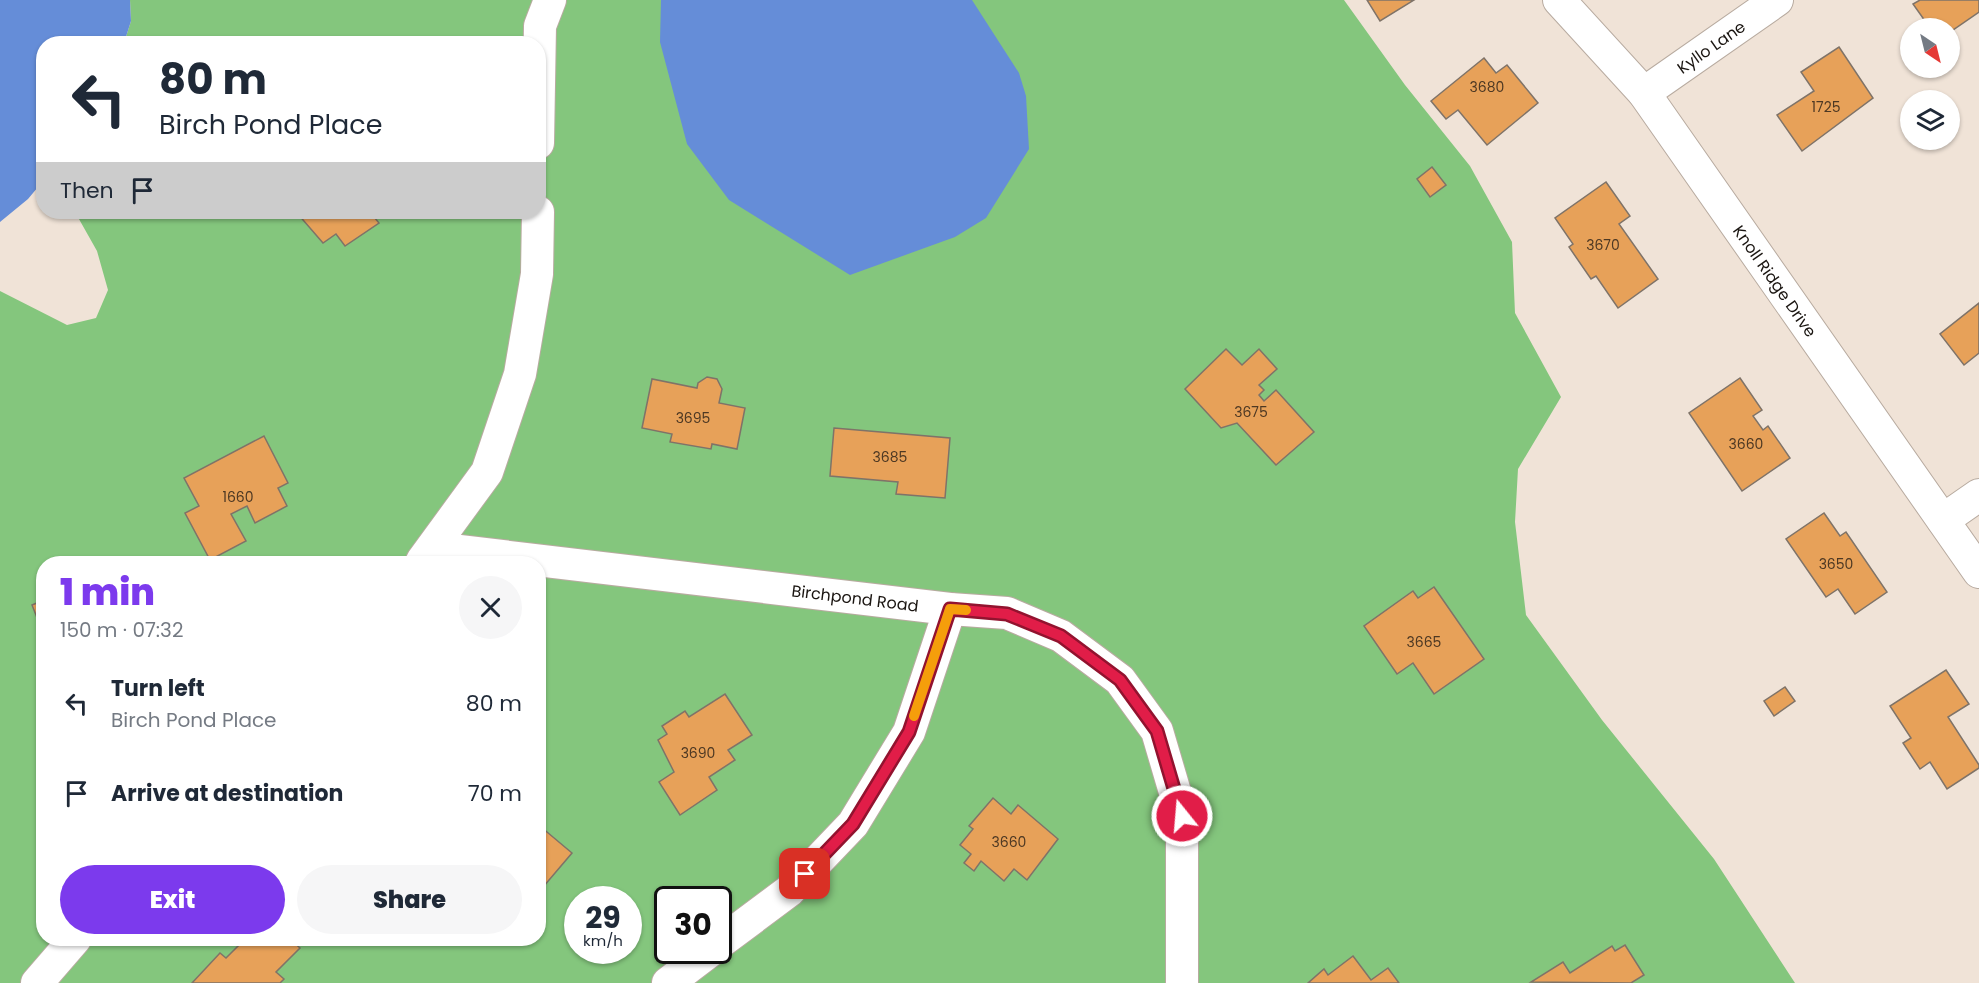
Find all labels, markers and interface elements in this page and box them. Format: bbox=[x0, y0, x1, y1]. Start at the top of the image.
street label: Kyllo Lane bbox=[1672, 15, 1750, 79]
north arrow bbox=[1900, 18, 1960, 78]
map controls bbox=[1900, 18, 1960, 150]
text: 80 m bbox=[159, 50, 267, 109]
icon: left bbox=[60, 60, 138, 138]
house number: 3680 bbox=[1470, 77, 1504, 97]
button: layers bbox=[1900, 90, 1960, 150]
house number: 1725 bbox=[1812, 97, 1840, 117]
text: Birch Pond Place bbox=[159, 106, 382, 143]
icon: arrive bbox=[126, 174, 159, 207]
text: Then bbox=[60, 175, 114, 206]
street label: Knoll Ridge Drive bbox=[1727, 221, 1822, 342]
house number: 3670 bbox=[1586, 235, 1620, 255]
house number: 3675 bbox=[1234, 402, 1268, 422]
house number: 3695 bbox=[676, 408, 710, 428]
house number: 3660 bbox=[1729, 434, 1763, 454]
house number: 3685 bbox=[873, 447, 907, 467]
house number: 1660 bbox=[222, 487, 254, 507]
house number: 3650 bbox=[1819, 554, 1853, 574]
text: 1 min bbox=[60, 567, 155, 618]
button: close bbox=[459, 576, 522, 639]
street label: Birchpond Road bbox=[790, 579, 920, 618]
text: 150 m · 07:32 bbox=[60, 616, 183, 644]
house number: 3665 bbox=[1407, 632, 1441, 652]
text: Turn left bbox=[111, 673, 205, 704]
icon: left bbox=[60, 687, 93, 720]
text: 80 m bbox=[466, 688, 522, 719]
text: Birch Pond Place bbox=[111, 706, 277, 734]
house number: 3690 bbox=[681, 743, 715, 763]
icon: arrive bbox=[60, 777, 93, 810]
text: Arrive at destination bbox=[111, 778, 343, 809]
text: 70 m bbox=[468, 778, 522, 809]
position arrow bbox=[1150, 784, 1214, 848]
house number: 3660 bbox=[992, 832, 1026, 852]
pin bbox=[779, 848, 830, 899]
icon: arrive bbox=[788, 857, 821, 890]
button: Exit bbox=[60, 865, 285, 934]
button: Share bbox=[297, 865, 522, 934]
speed limit sign: 30 bbox=[654, 886, 732, 964]
text: 29 bbox=[585, 896, 621, 939]
text: km/h bbox=[583, 930, 623, 951]

